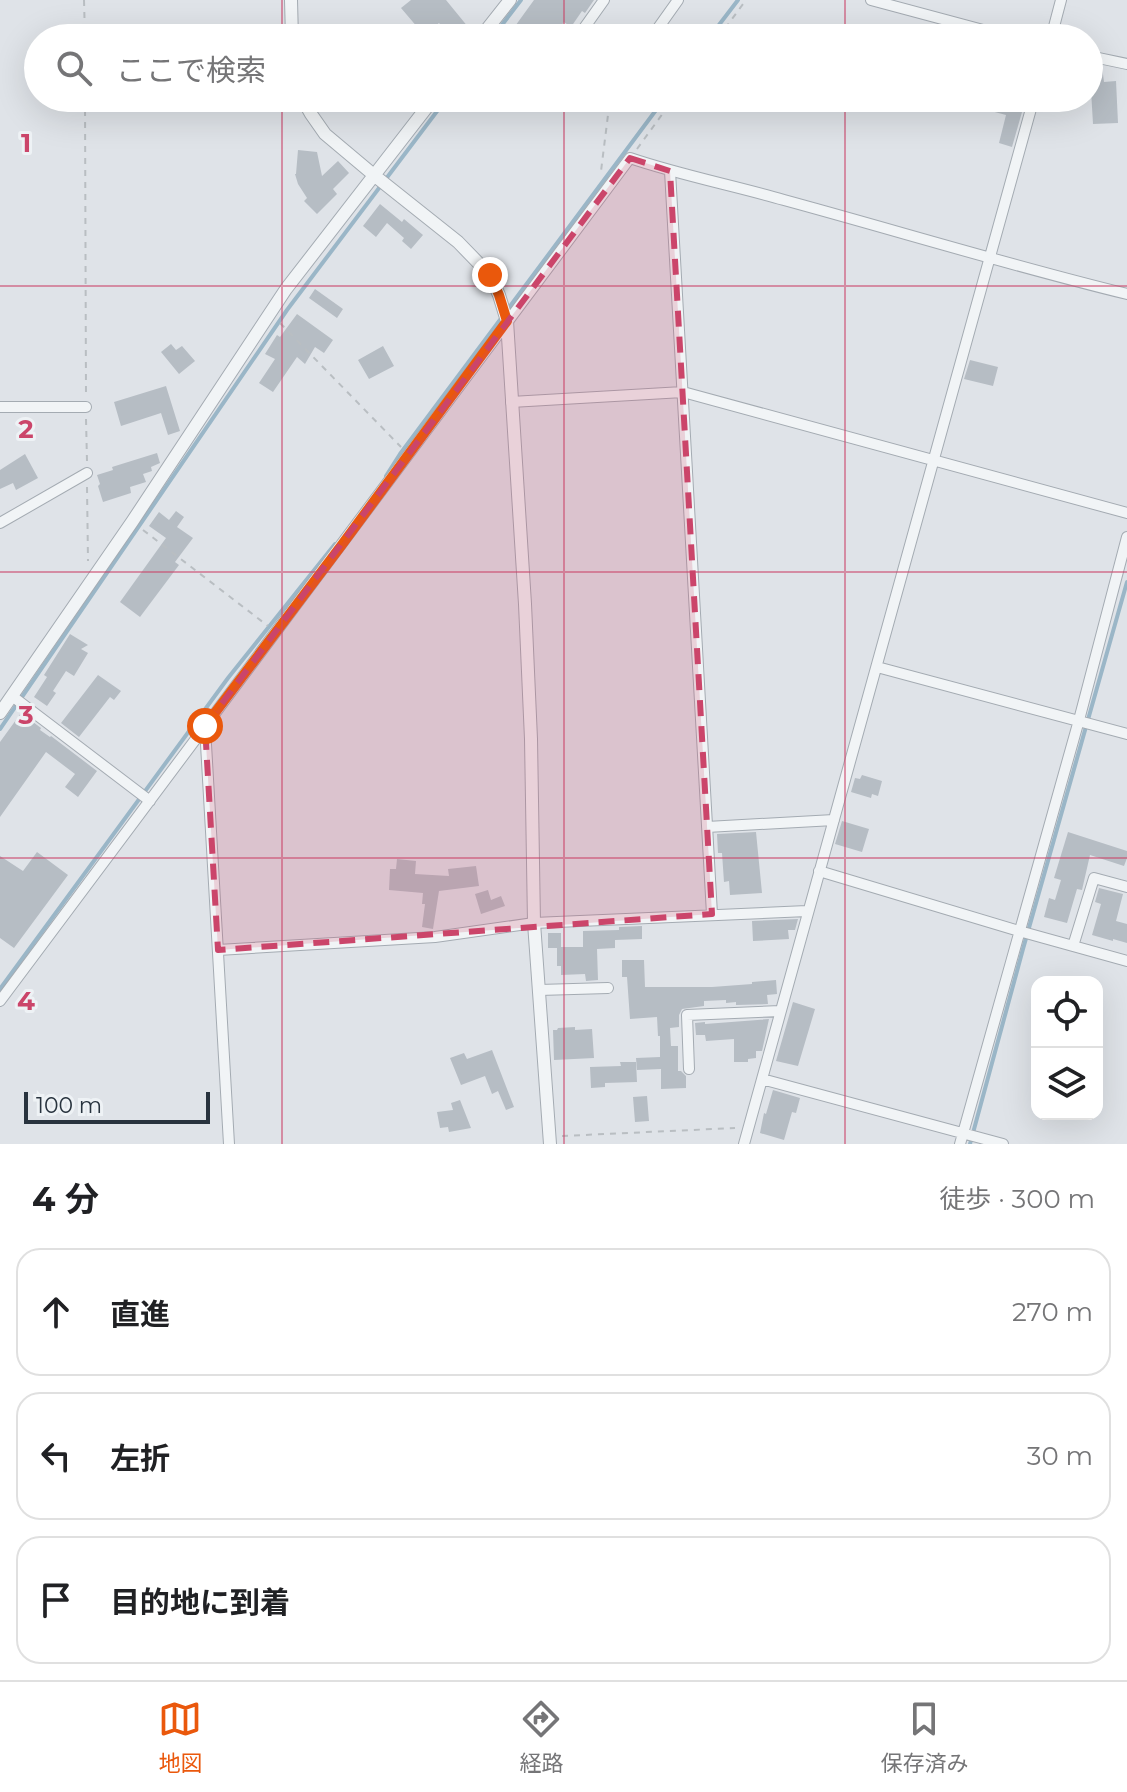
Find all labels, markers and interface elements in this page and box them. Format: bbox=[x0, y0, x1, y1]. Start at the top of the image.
search box bbox=[24, 24, 1103, 112]
icon: search bbox=[52, 46, 96, 90]
text: ここで検索 bbox=[116, 52, 266, 89]
text: 1 bbox=[21, 127, 31, 159]
route end bbox=[472, 257, 508, 293]
text: 2 bbox=[18, 413, 34, 445]
text: 3 bbox=[17, 699, 34, 731]
route start bbox=[187, 708, 223, 744]
map controls bbox=[1031, 976, 1103, 1120]
button: locate bbox=[1031, 976, 1103, 1048]
text: 4 bbox=[17, 985, 35, 1017]
button: layers bbox=[1031, 1048, 1103, 1120]
scale bar bbox=[24, 1088, 210, 1124]
text: 100 m bbox=[36, 1092, 102, 1119]
text: 4 分 bbox=[32, 1178, 99, 1220]
text: 徒歩 · 300 m bbox=[939, 1183, 1095, 1215]
icon: ahead bbox=[34, 1290, 78, 1334]
text: 直進 bbox=[110, 1296, 170, 1333]
text: 270 m bbox=[1012, 1296, 1093, 1328]
icon: left bbox=[34, 1434, 78, 1478]
text: 左折 bbox=[110, 1440, 170, 1477]
text: 30 m bbox=[1027, 1440, 1093, 1472]
icon: arrive bbox=[34, 1578, 78, 1622]
text: 目的地に到着 bbox=[110, 1584, 290, 1621]
tab: 地図 bbox=[158, 1697, 203, 1777]
tab: 経路 bbox=[519, 1697, 564, 1777]
tab: 保存済み bbox=[880, 1697, 969, 1777]

